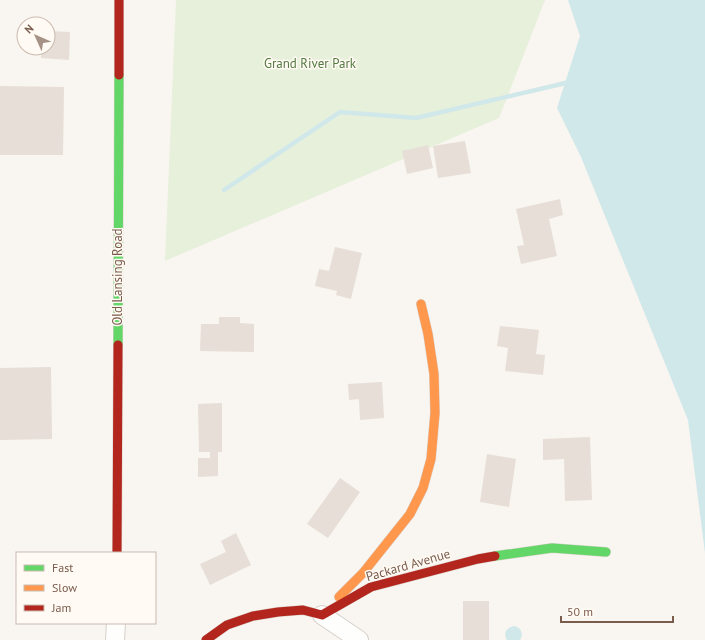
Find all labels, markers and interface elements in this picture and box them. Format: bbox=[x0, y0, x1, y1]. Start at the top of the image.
north arrow bbox=[16, 16, 56, 56]
text: N bbox=[21, 21, 36, 36]
park label: Grand River Park bbox=[264, 55, 357, 72]
street label: Old Lansing Road bbox=[109, 228, 126, 326]
street label: Packard Avenue bbox=[364, 545, 452, 585]
legend bbox=[16, 552, 156, 624]
text: Fast bbox=[52, 560, 73, 575]
text: Slow bbox=[52, 580, 77, 595]
scale bar bbox=[561, 598, 673, 624]
text: Jam bbox=[51, 600, 71, 615]
text: 50 m bbox=[567, 604, 593, 619]

